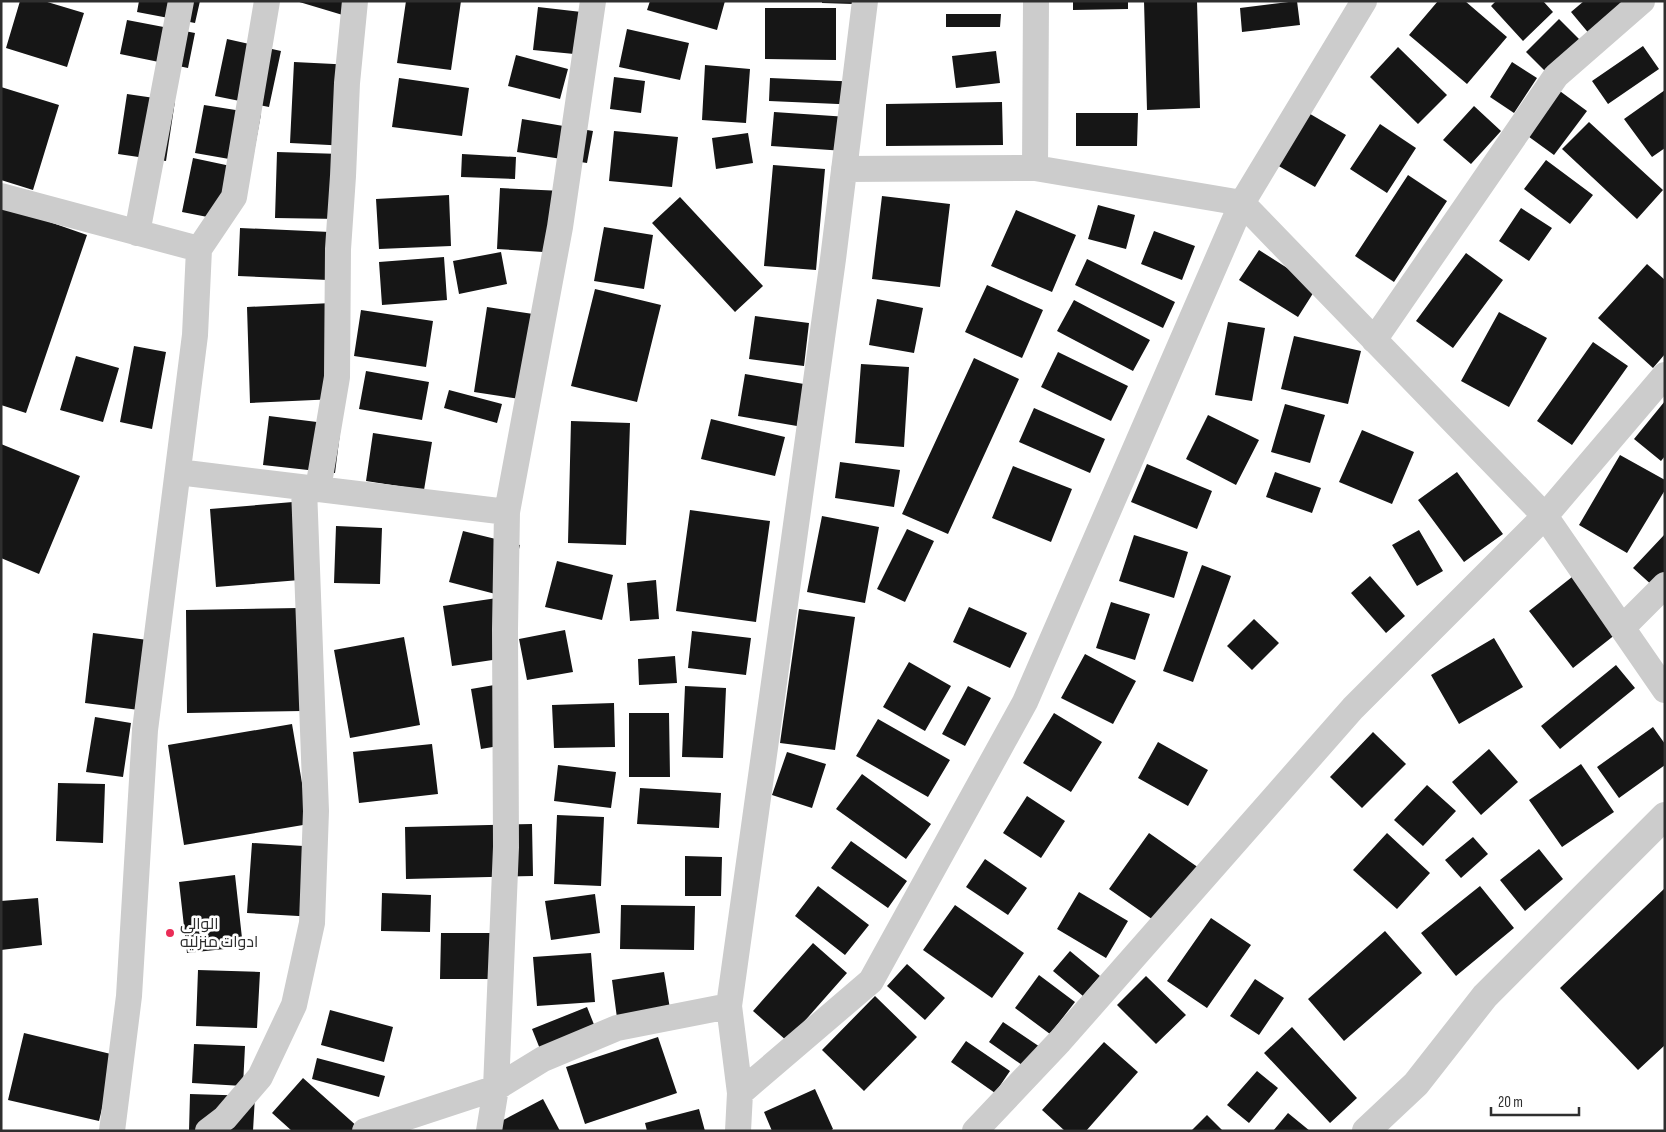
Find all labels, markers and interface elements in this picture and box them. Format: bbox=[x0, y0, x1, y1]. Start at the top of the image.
place label: الوالي ادوات منزليه bbox=[180, 915, 258, 952]
marker: الوالي ادوات منزليه bbox=[164, 927, 176, 939]
scale bar bbox=[1491, 1084, 1578, 1116]
text: 20 m bbox=[1498, 1093, 1523, 1112]

